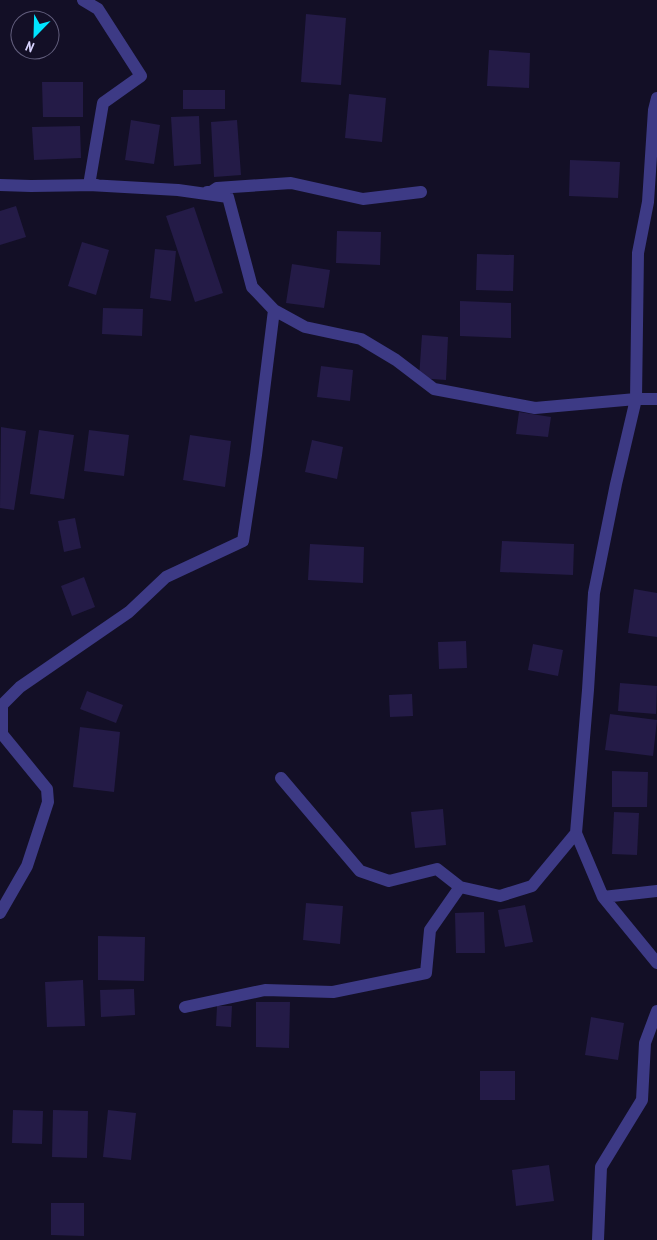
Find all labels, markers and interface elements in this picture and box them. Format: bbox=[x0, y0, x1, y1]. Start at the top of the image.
north arrow bbox=[10, 10, 60, 60]
text: N bbox=[23, 37, 37, 57]

